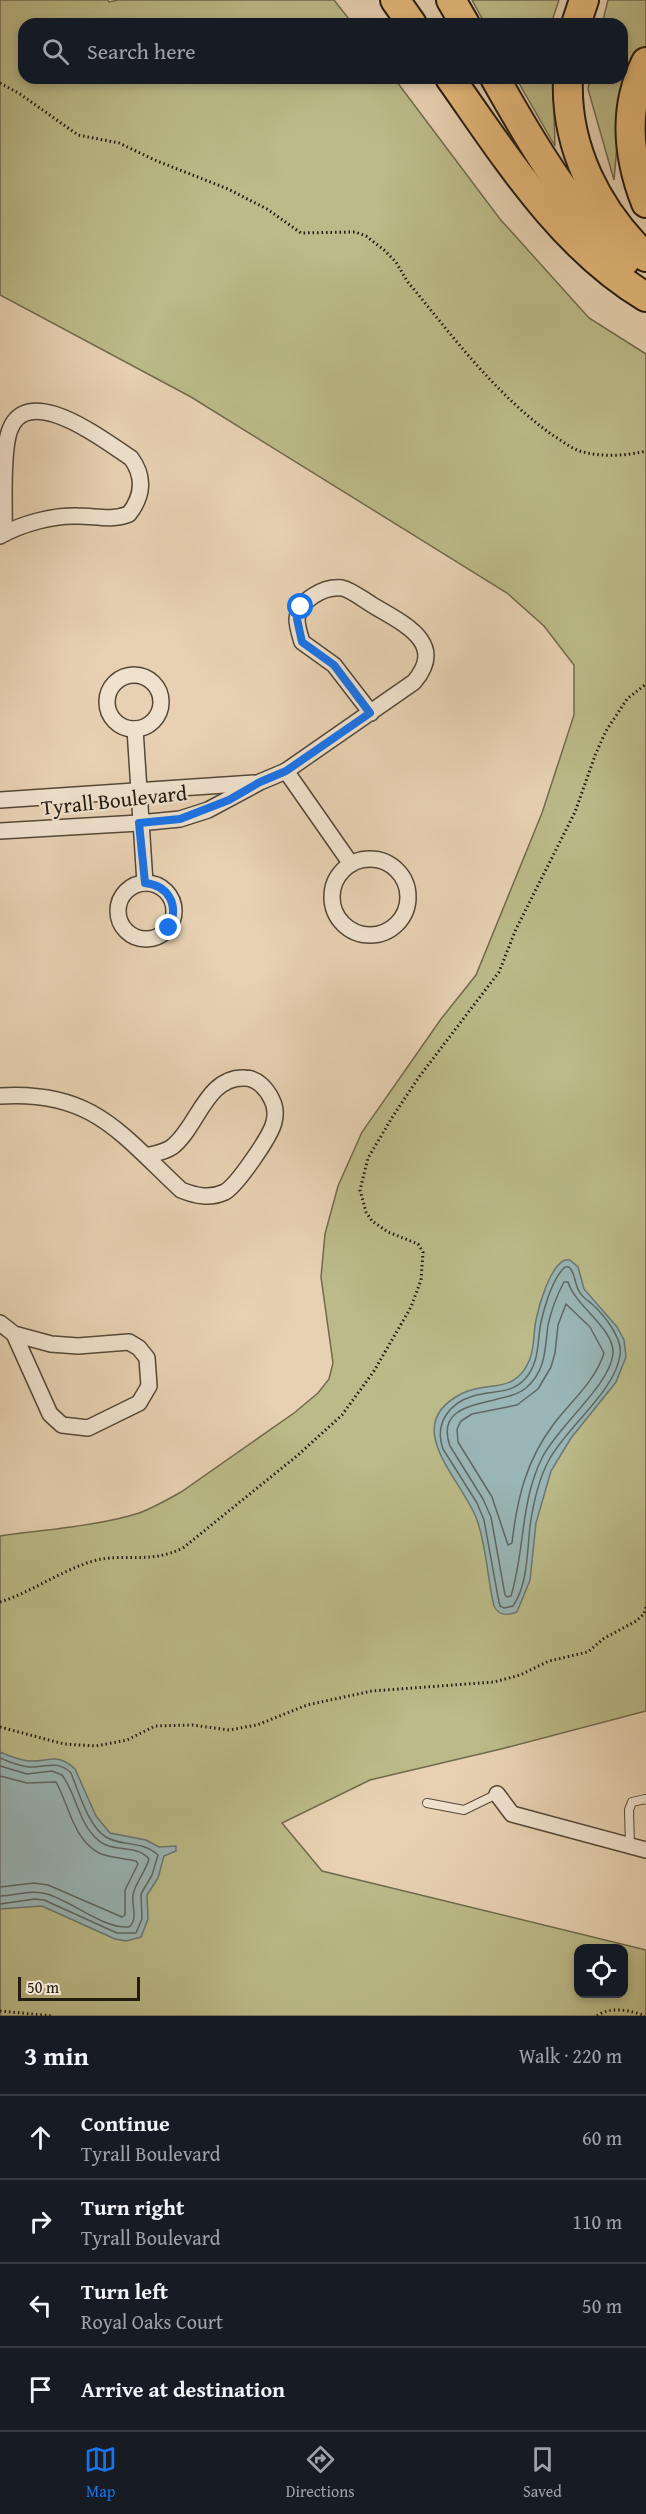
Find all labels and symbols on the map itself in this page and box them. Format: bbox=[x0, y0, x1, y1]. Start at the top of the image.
route start bbox=[287, 593, 313, 619]
street label: Tyrall Boulevard bbox=[40, 777, 189, 823]
route end bbox=[155, 914, 181, 940]
scale bar bbox=[18, 1974, 140, 2002]

